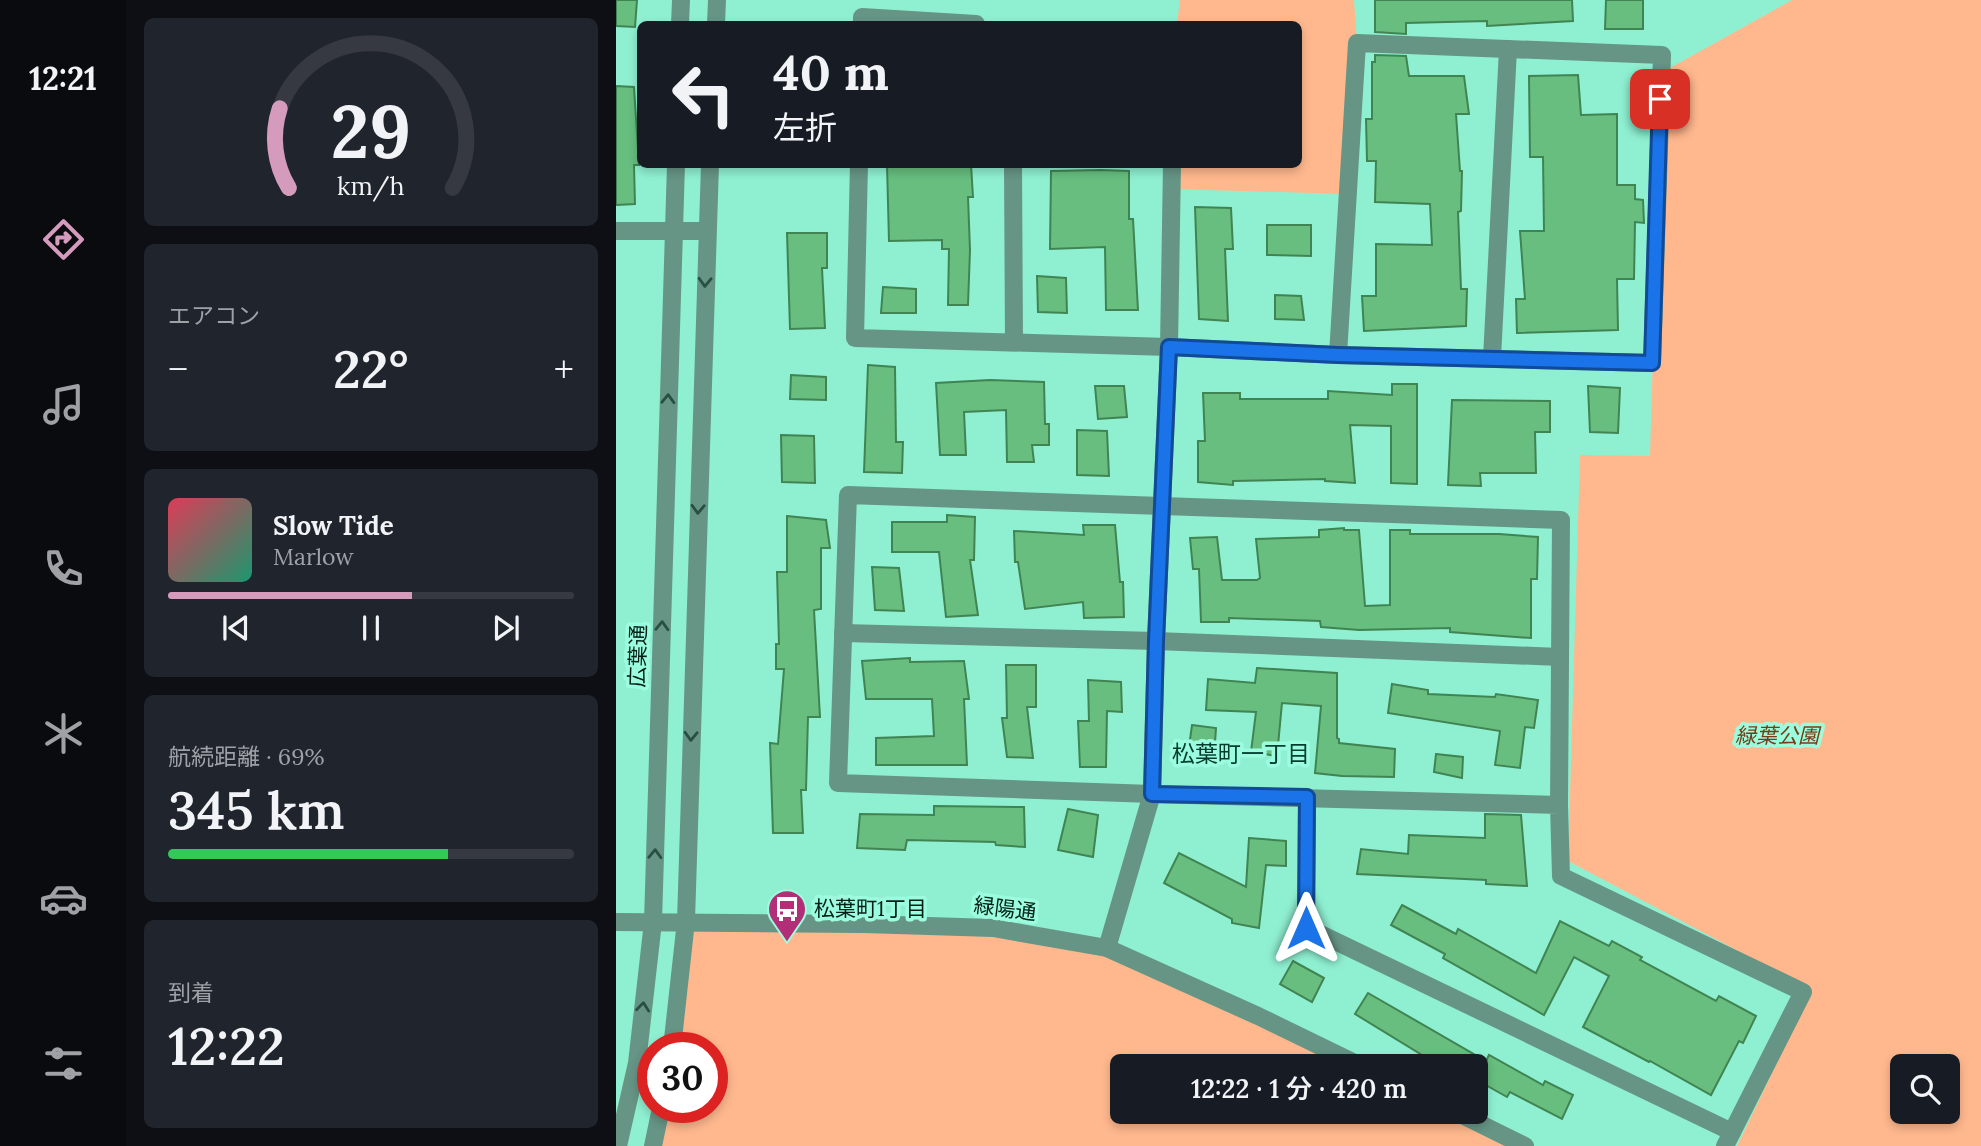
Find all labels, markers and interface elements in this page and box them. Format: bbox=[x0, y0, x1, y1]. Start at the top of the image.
text: 40 m bbox=[773, 41, 889, 103]
icon: left bbox=[658, 49, 749, 140]
text: 12:21 bbox=[29, 58, 97, 99]
pin bbox=[1630, 69, 1690, 129]
icon: arrive bbox=[1641, 80, 1679, 118]
text: 29 bbox=[331, 85, 411, 178]
text: 左折 bbox=[773, 107, 837, 148]
text: km/h bbox=[337, 170, 405, 202]
icon: directions bbox=[39, 215, 88, 264]
one-way arrow bbox=[698, 276, 713, 287]
text: エアコン bbox=[168, 301, 260, 330]
text: 22° bbox=[333, 336, 409, 402]
text: − bbox=[168, 345, 188, 393]
text: + bbox=[554, 345, 574, 393]
icon: music bbox=[39, 380, 88, 429]
one-way arrow bbox=[661, 393, 676, 404]
one-way arrow bbox=[691, 504, 706, 515]
text: Slow Tide bbox=[273, 509, 394, 542]
text: Marlow bbox=[273, 542, 354, 571]
icon: phone bbox=[39, 544, 88, 593]
icon: previous bbox=[217, 609, 255, 647]
icon: pause bbox=[352, 609, 390, 647]
icon: next bbox=[487, 609, 525, 647]
one-way arrow bbox=[654, 620, 669, 631]
street label: 広葉通 bbox=[623, 624, 652, 688]
icon: climate bbox=[39, 709, 88, 758]
park label: 緑葉公園 bbox=[1735, 722, 1822, 749]
one-way arrow bbox=[684, 731, 699, 742]
district label: 松葉町一丁目 bbox=[1172, 739, 1310, 768]
text: 航続距離 · 69% bbox=[168, 742, 324, 771]
text: 345 km bbox=[168, 777, 345, 843]
one-way arrow bbox=[647, 848, 663, 858]
icon: car bbox=[39, 874, 88, 923]
bus stop icon: 松葉町1丁目 bbox=[766, 888, 808, 943]
street label: 緑陽通 bbox=[972, 891, 1038, 926]
position arrow bbox=[1269, 891, 1343, 965]
place label: 松葉町1丁目 bbox=[814, 895, 927, 922]
text: 到着 bbox=[168, 978, 214, 1007]
one-way arrow bbox=[636, 1001, 651, 1013]
text: 12:22 bbox=[168, 1013, 285, 1079]
speed limit sign: 30 bbox=[637, 1032, 728, 1123]
icon: filters bbox=[39, 1039, 88, 1088]
map controls bbox=[1890, 1054, 1960, 1124]
button: search bbox=[1890, 1054, 1960, 1124]
text: 12:22 · 1 分 · 420 m bbox=[1191, 1072, 1407, 1105]

